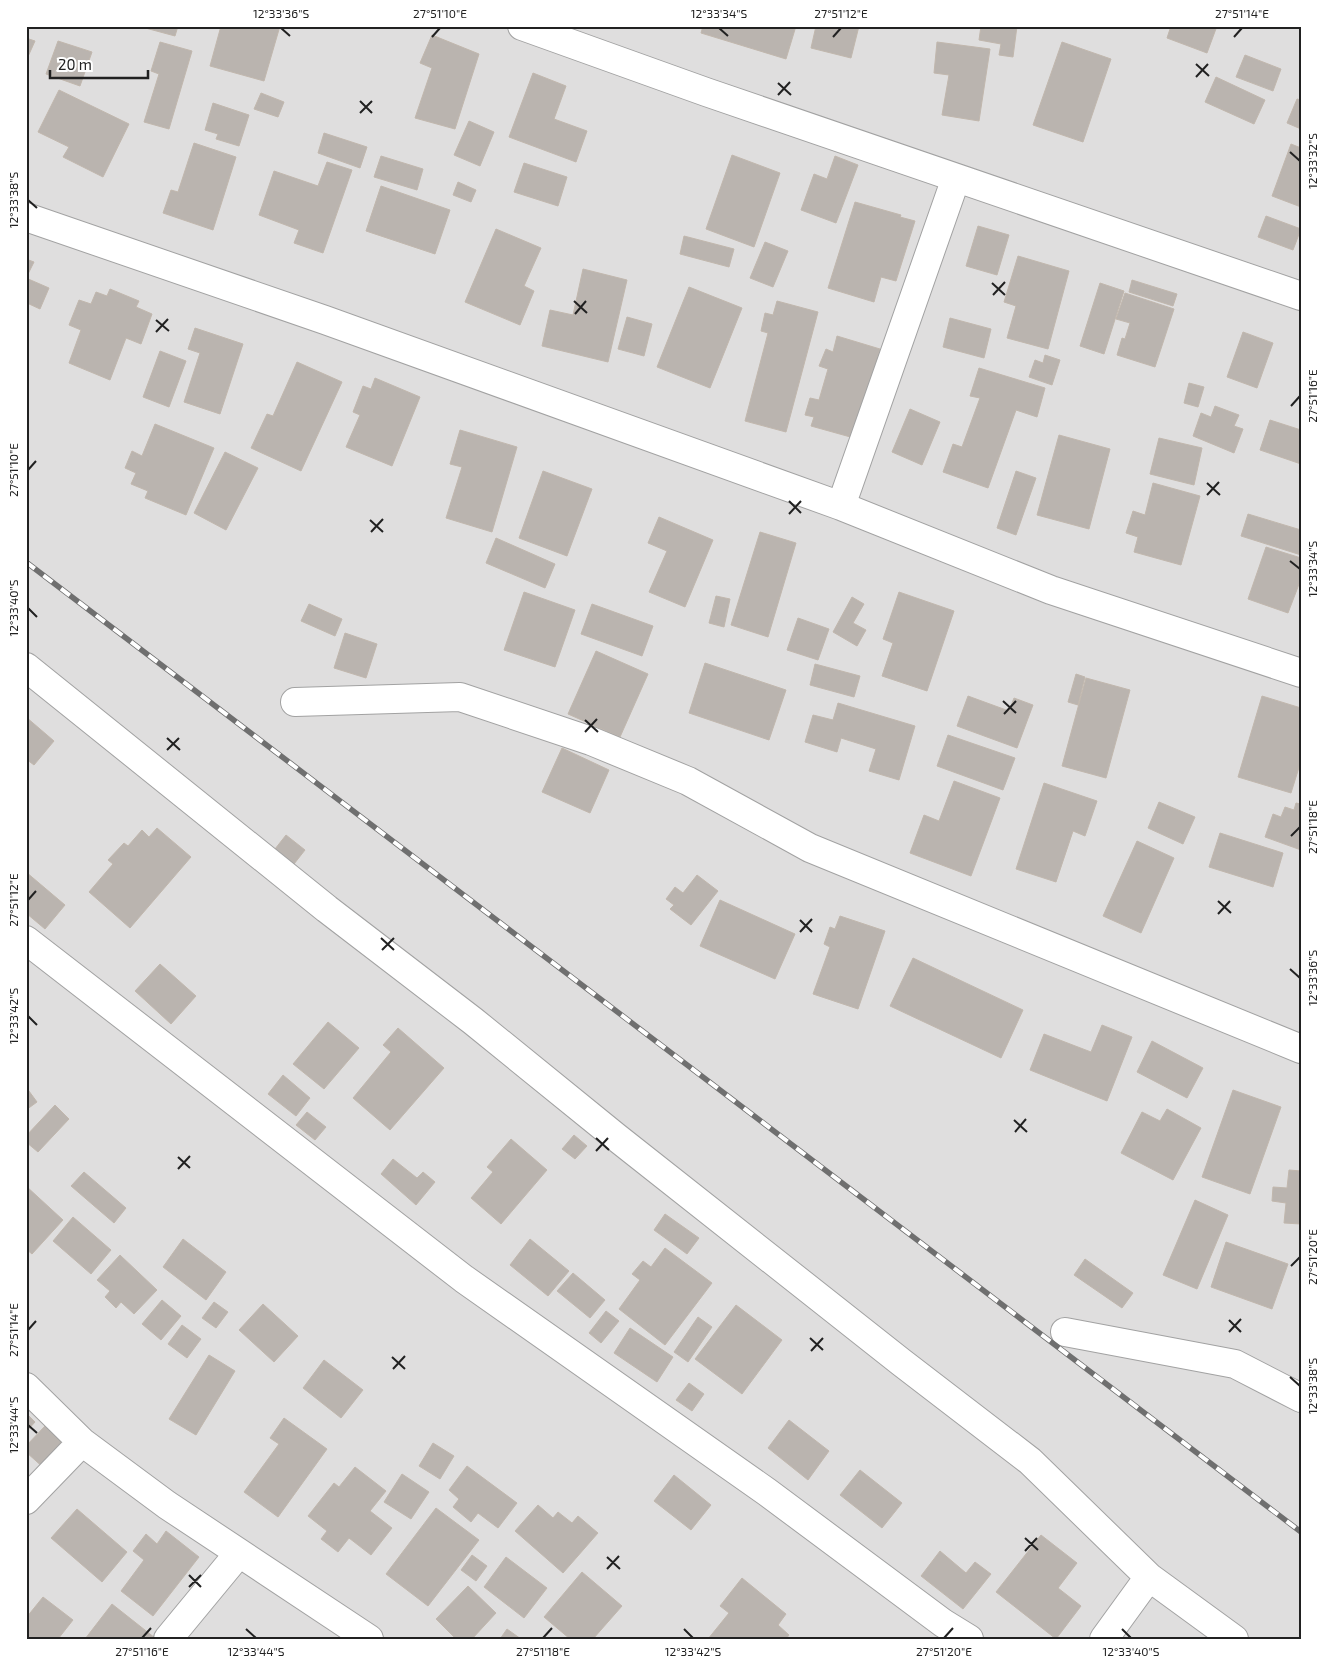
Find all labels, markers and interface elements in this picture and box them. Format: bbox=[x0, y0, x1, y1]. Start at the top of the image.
text: 12°33'36"S bbox=[253, 6, 309, 20]
text: 27°51'10"E bbox=[413, 6, 467, 20]
text: 12°33'34"S bbox=[691, 6, 748, 20]
text: 27°51'12"E bbox=[814, 6, 868, 20]
text: 27°51'14"E bbox=[1215, 6, 1269, 20]
scale bar bbox=[50, 48, 148, 80]
text: 20 m bbox=[58, 55, 92, 73]
text: 12°33'32"S bbox=[1305, 133, 1319, 189]
text: 12°33'38"S bbox=[6, 171, 20, 228]
text: 27°51'16"E bbox=[1305, 369, 1319, 423]
text: 27°51'10"E bbox=[6, 443, 20, 497]
text: 12°33'34"S bbox=[1305, 540, 1319, 597]
text: 12°33'40"S bbox=[6, 579, 20, 637]
text: 27°51'18"E bbox=[1305, 800, 1319, 854]
text: 27°51'12"E bbox=[6, 873, 20, 927]
text: 12°33'36"S bbox=[1305, 950, 1319, 1006]
text: 12°33'42"S bbox=[6, 987, 20, 1044]
text: 27°51'20"E bbox=[1305, 1229, 1319, 1285]
text: 27°51'14"E bbox=[6, 1303, 20, 1357]
text: 12°33'38"S bbox=[1305, 1357, 1319, 1414]
text: 12°33'44"S bbox=[6, 1396, 20, 1454]
text: 27°51'16"E bbox=[115, 1644, 169, 1658]
text: 12°33'44"S bbox=[227, 1644, 285, 1658]
text: 27°51'18"E bbox=[516, 1644, 570, 1658]
text: 12°33'42"S bbox=[665, 1644, 722, 1658]
text: 27°51'20"E bbox=[916, 1644, 972, 1658]
text: 12°33'40"S bbox=[1102, 1644, 1160, 1658]

